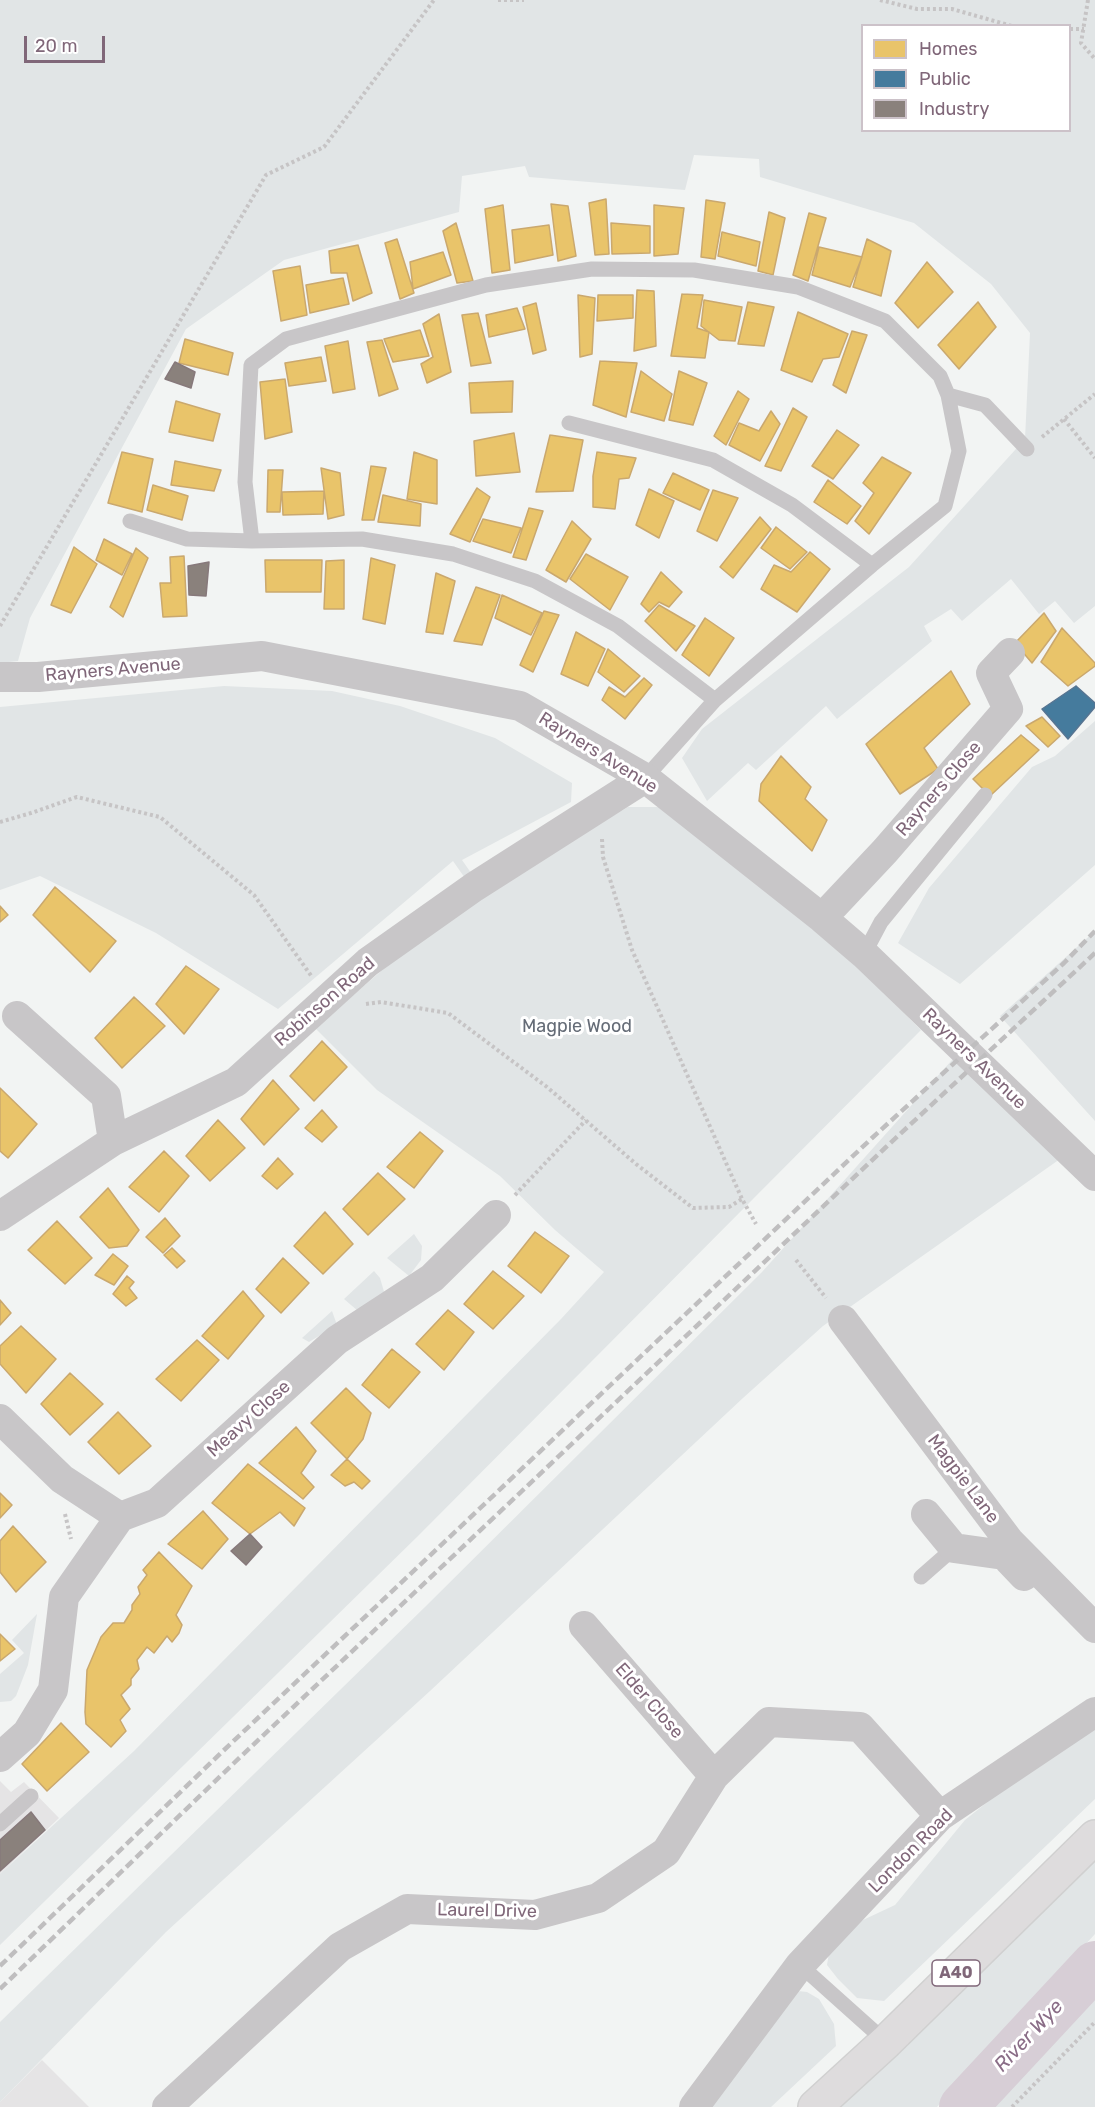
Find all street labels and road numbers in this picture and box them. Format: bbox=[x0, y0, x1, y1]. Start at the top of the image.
street label: Rayners Avenue bbox=[44, 653, 182, 687]
street label: Rayners Avenue bbox=[535, 708, 661, 798]
street label: Rayners Close bbox=[892, 737, 986, 841]
street label: Robinson Road bbox=[271, 953, 379, 1051]
street label: Rayners Avenue bbox=[918, 1004, 1030, 1114]
street label: Meavy Close bbox=[203, 1376, 295, 1462]
street label: Magpie Lane bbox=[923, 1430, 1003, 1528]
street label: Elder Close bbox=[610, 1659, 688, 1743]
street label: London Road bbox=[864, 1804, 958, 1898]
street label: Laurel Drive bbox=[437, 1899, 537, 1923]
road number: A40 bbox=[932, 1960, 980, 1986]

